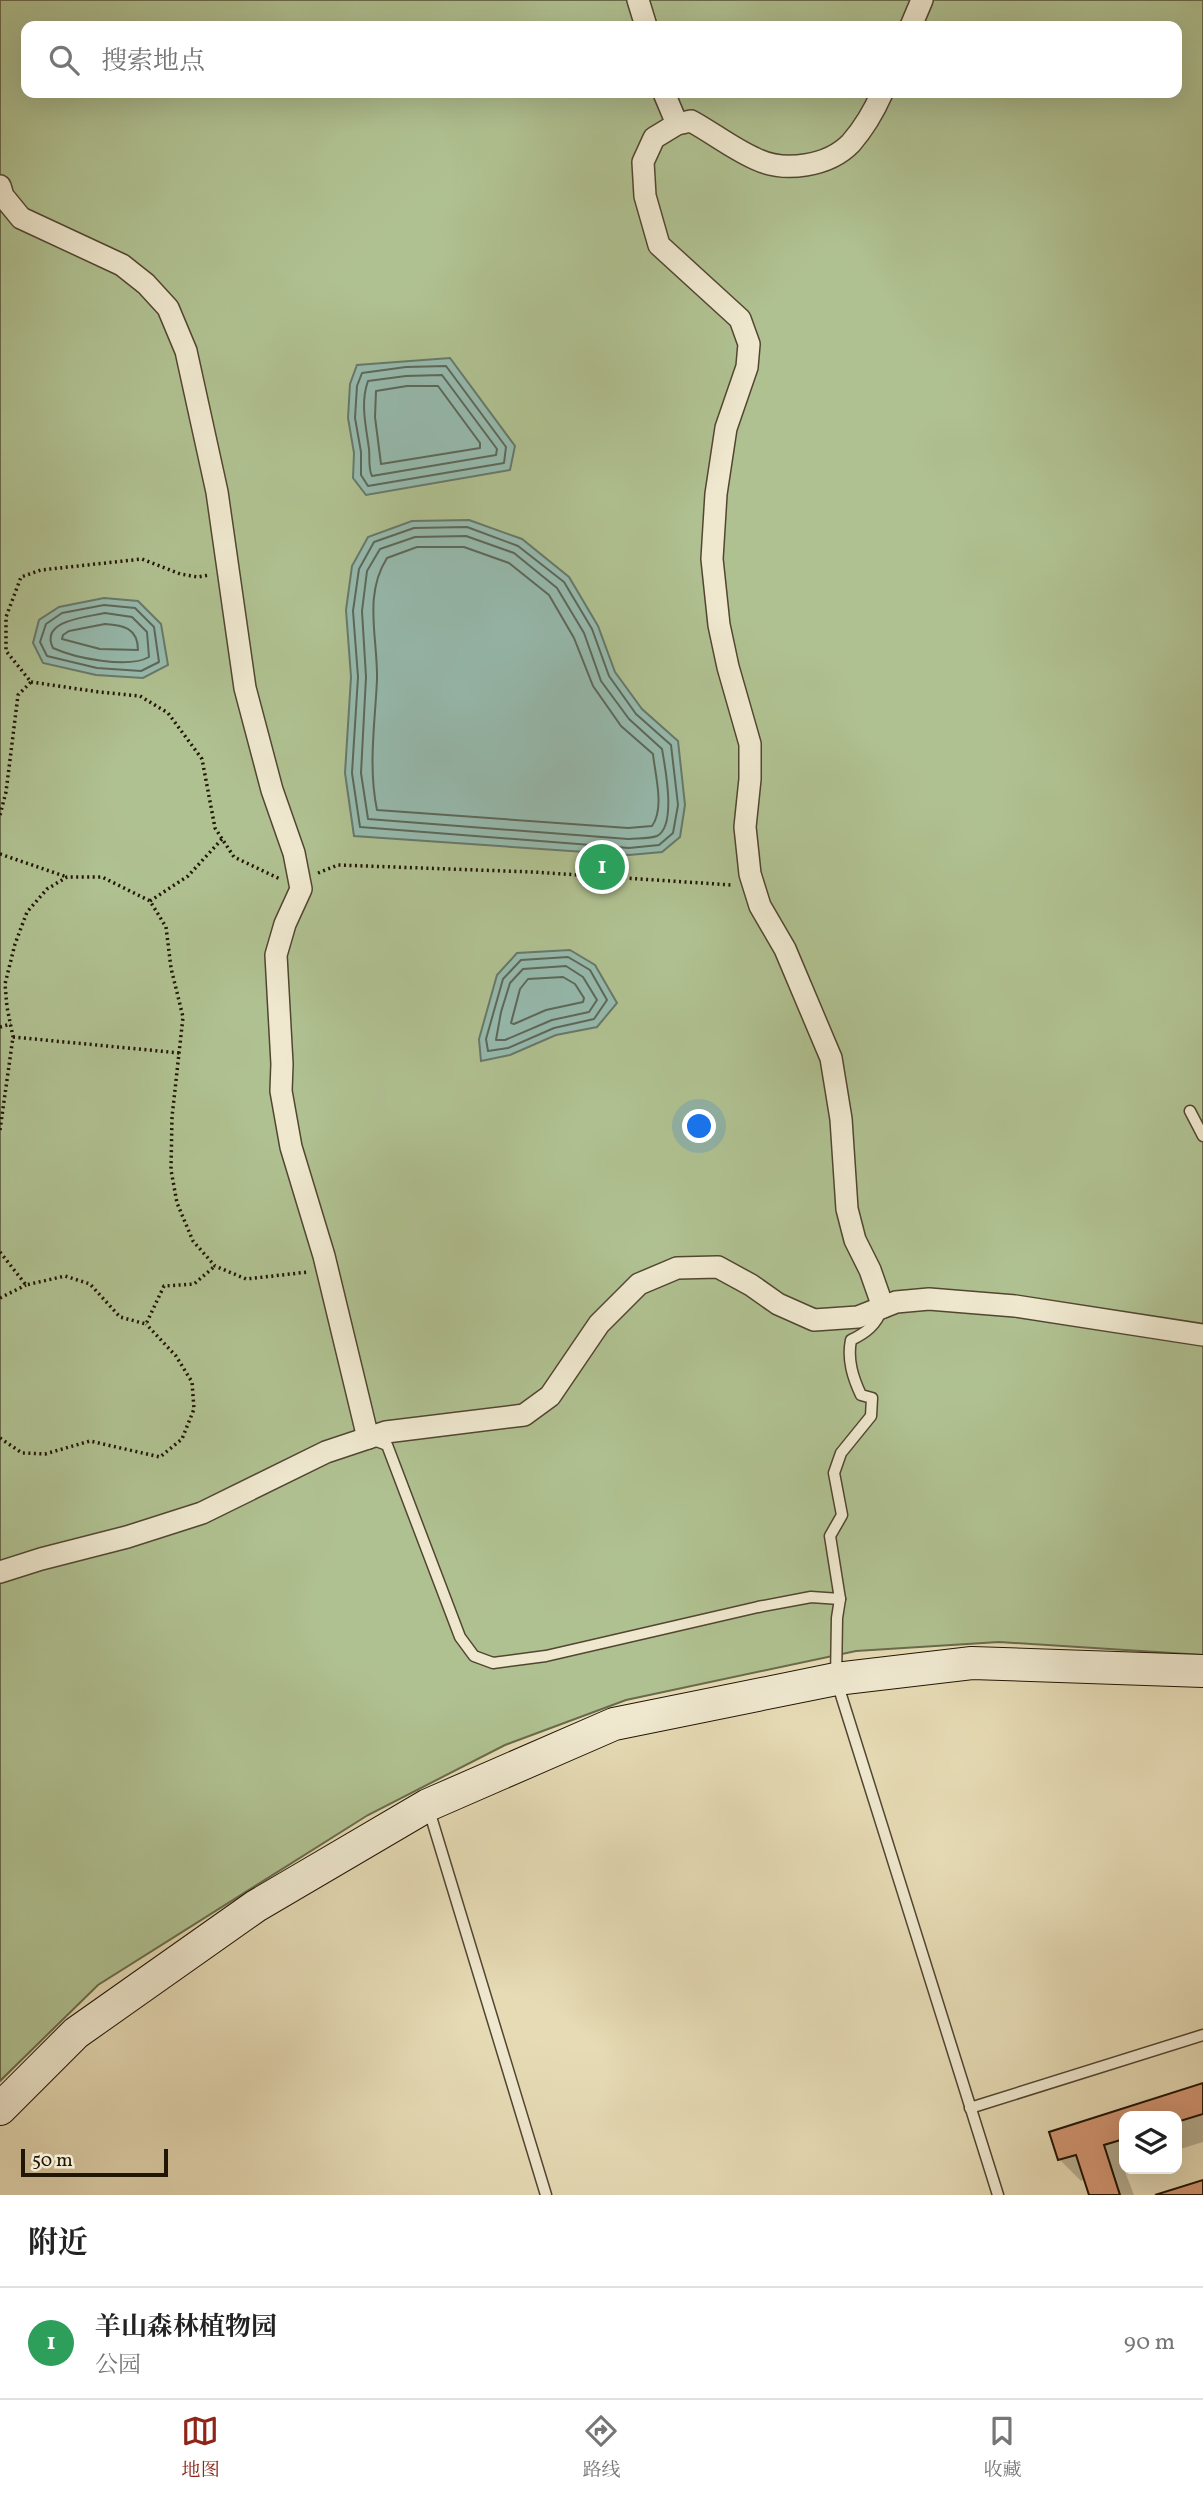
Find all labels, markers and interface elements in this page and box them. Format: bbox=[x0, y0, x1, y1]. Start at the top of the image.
search box bbox=[21, 21, 1182, 98]
icon: search bbox=[45, 41, 83, 79]
text: 搜索地点 bbox=[101, 44, 205, 80]
pin: 1 bbox=[579, 841, 625, 893]
your location bbox=[682, 1109, 716, 1143]
map controls bbox=[1119, 2111, 1182, 2174]
button: layers bbox=[1119, 2111, 1182, 2174]
scale bar bbox=[21, 2146, 168, 2178]
text: 50 m bbox=[32, 2148, 73, 2174]
text: 附近 bbox=[28, 2223, 88, 2265]
text: 羊山森林植物园 bbox=[95, 2310, 277, 2346]
text: 1 bbox=[46, 2327, 56, 2359]
text: 90 m bbox=[1124, 2327, 1175, 2359]
text: 公园 bbox=[95, 2350, 141, 2382]
tab: 地图 bbox=[181, 2412, 220, 2484]
tab: 路线 bbox=[582, 2412, 621, 2484]
tab: 收藏 bbox=[983, 2412, 1022, 2484]

